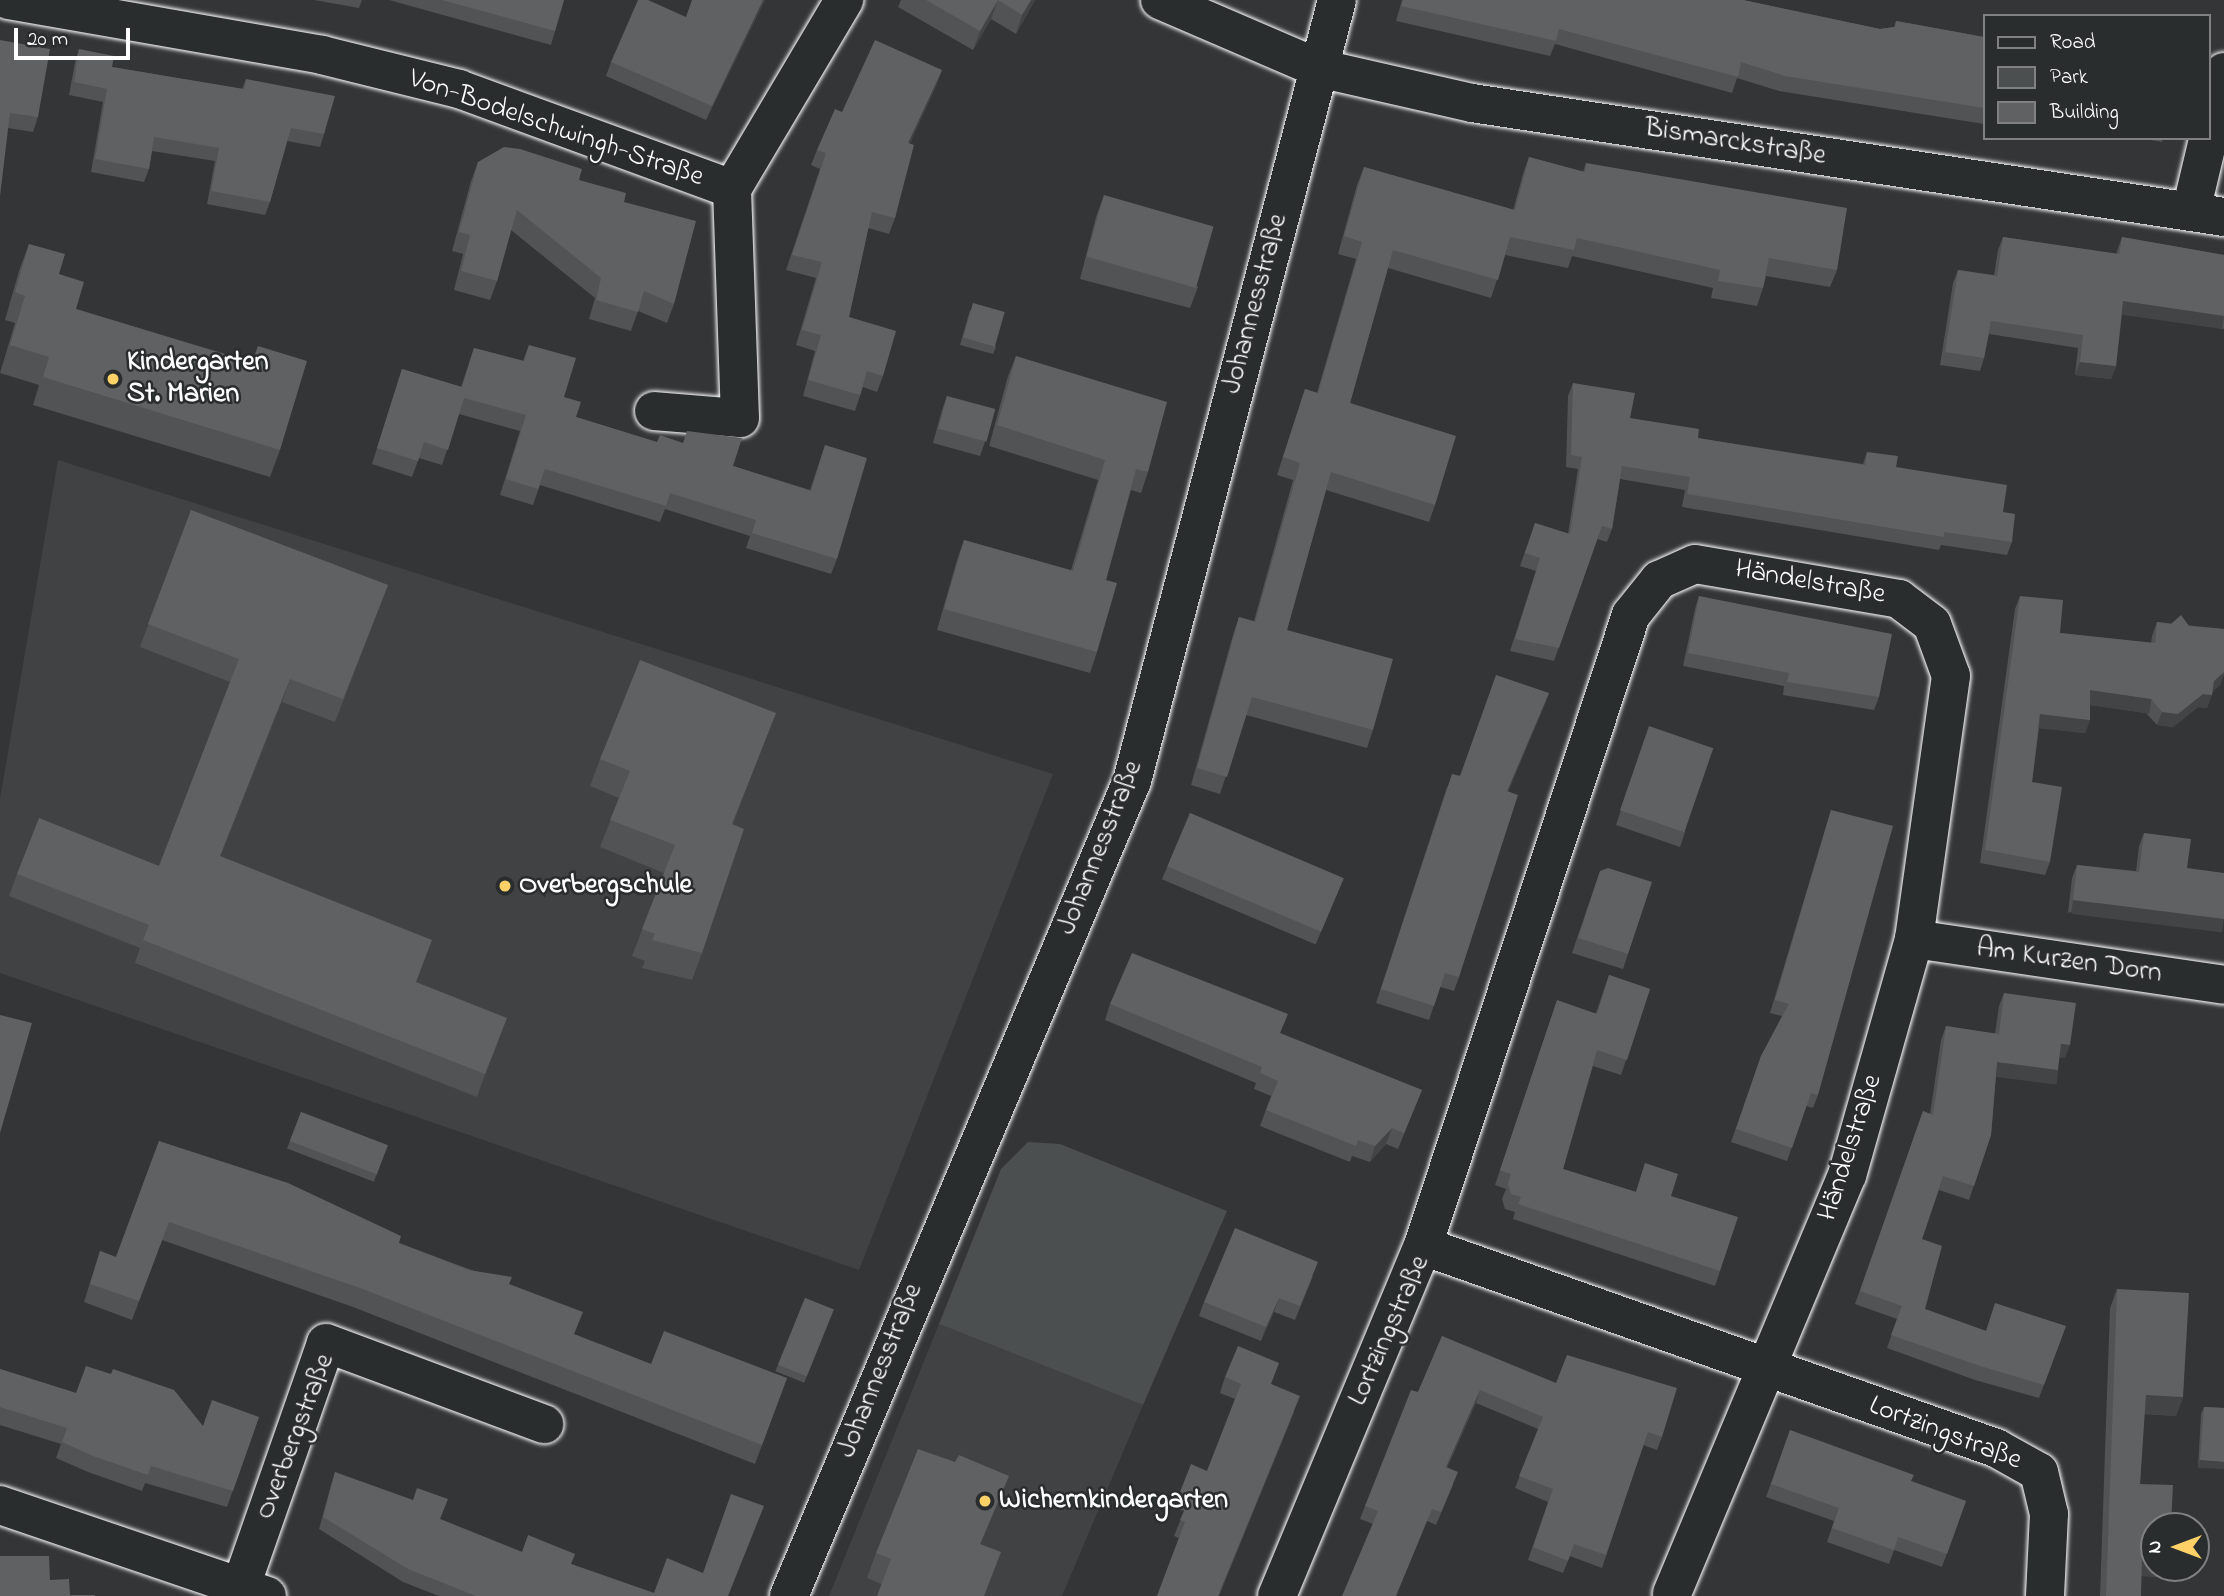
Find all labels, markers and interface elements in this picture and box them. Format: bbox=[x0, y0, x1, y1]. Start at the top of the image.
scale bar bbox=[18, 14, 133, 58]
legend bbox=[1982, 14, 2210, 140]
text: 20 m bbox=[27, 25, 68, 55]
text: Road bbox=[2050, 28, 2096, 58]
street label: Von-Bodelschwingh-Straße bbox=[404, 63, 708, 195]
text: Park bbox=[2050, 63, 2088, 93]
text: Building bbox=[2050, 98, 2119, 128]
street label: Bismarckstraße bbox=[1642, 112, 1828, 174]
street label: Johannesstraße bbox=[1216, 210, 1296, 398]
place label: Kindergarten St. Marien bbox=[127, 346, 269, 412]
marker: Kindergarten St. Marien bbox=[105, 371, 121, 387]
street label: Händelstraße bbox=[1732, 553, 1888, 613]
street label: Johannesstraße bbox=[1051, 756, 1151, 940]
place label: Overbergschule bbox=[519, 869, 692, 903]
marker: Overbergschule bbox=[497, 878, 513, 894]
street label: Am Kurzen Dorn bbox=[1974, 932, 2164, 992]
street label: Händelstraße bbox=[1812, 1071, 1890, 1225]
street label: Lortzingstraße bbox=[1342, 1251, 1438, 1411]
street label: Johannesstraße bbox=[831, 1279, 931, 1463]
street label: Overbergstraße bbox=[249, 1350, 343, 1524]
street label: Lortzingstraße bbox=[1864, 1389, 2026, 1479]
place label: Wichernkindergarten bbox=[999, 1484, 1228, 1518]
marker: Wichernkindergarten bbox=[977, 1493, 993, 1509]
north arrow bbox=[2140, 1512, 2210, 1582]
text: N bbox=[2142, 1541, 2169, 1553]

